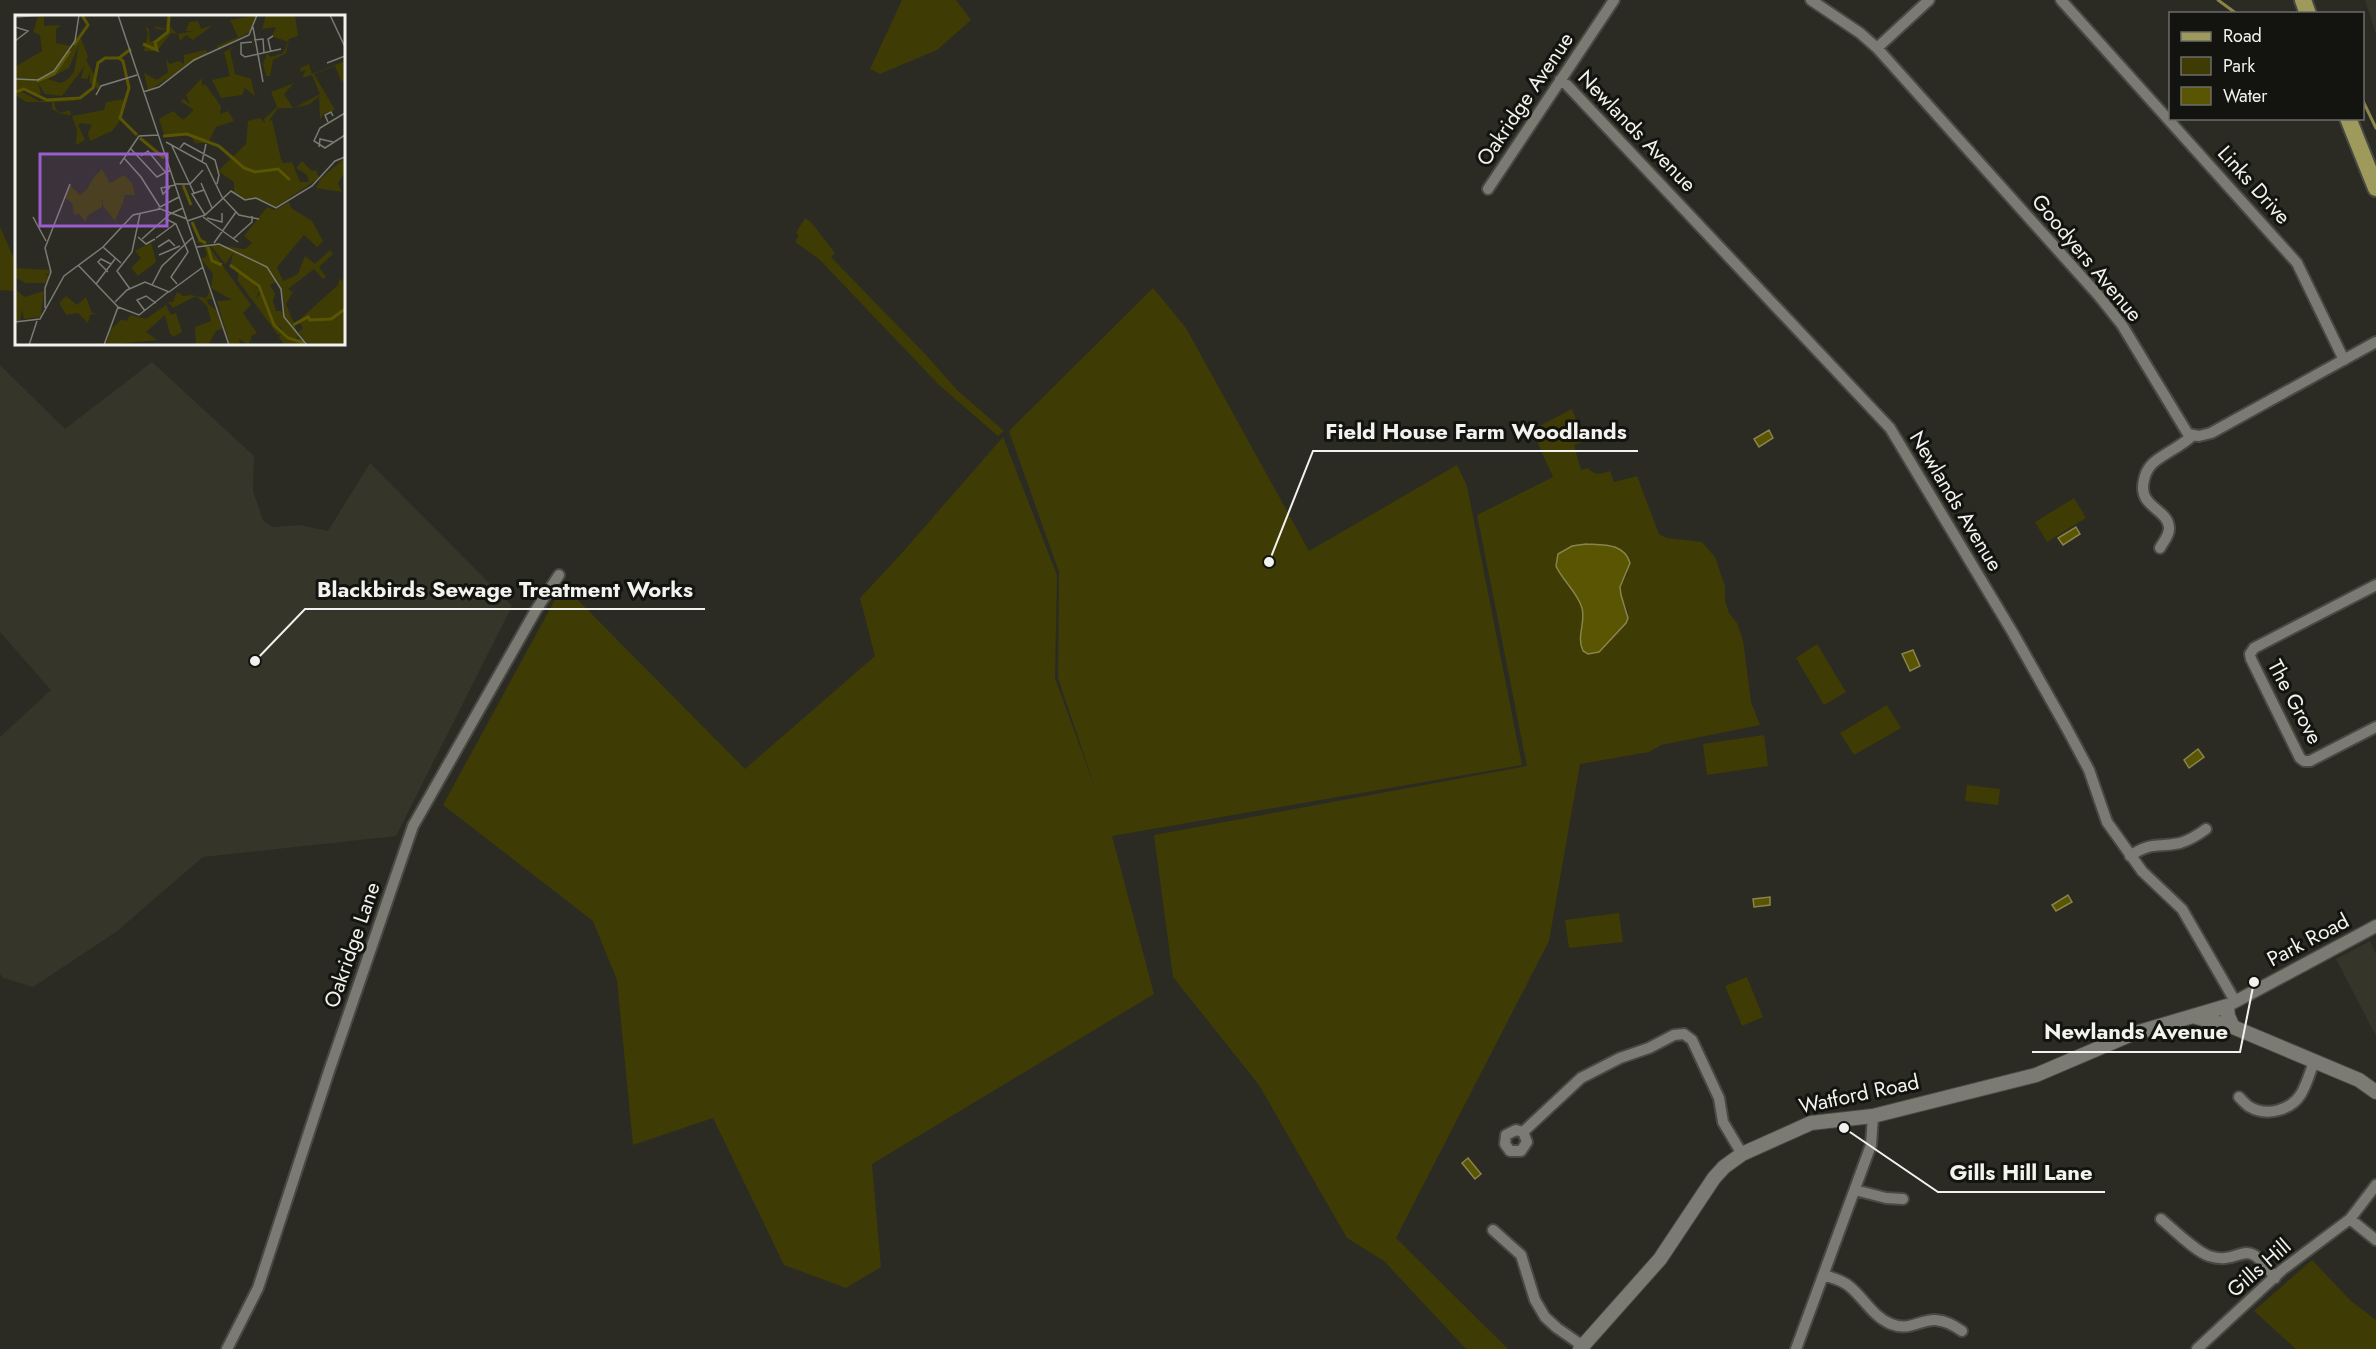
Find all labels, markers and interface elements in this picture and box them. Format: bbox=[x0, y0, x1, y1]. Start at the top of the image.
legend bbox=[2169, 12, 2364, 120]
inset map bbox=[15, 15, 345, 345]
text: Road bbox=[2223, 23, 2262, 49]
street label: Oakridge Avenue bbox=[1469, 26, 1581, 172]
text: Park bbox=[2223, 53, 2255, 79]
street label: Newlands Avenue bbox=[1571, 63, 1703, 199]
text: Water bbox=[2223, 83, 2268, 109]
street label: Links Drive bbox=[2211, 139, 2298, 231]
street label: Goodyers Avenue bbox=[2025, 188, 2149, 328]
callout: Field House Farm Woodlands bbox=[1313, 411, 1638, 451]
text: Field House Farm Woodlands bbox=[1325, 415, 1627, 447]
street label: Newlands Avenue bbox=[1902, 425, 2010, 577]
callout: Blackbirds Sewage Treatment Works bbox=[305, 569, 705, 609]
text: Blackbirds Sewage Treatment Works bbox=[317, 573, 693, 605]
street label: The Grove bbox=[2260, 654, 2330, 750]
street label: Oakridge Lane bbox=[316, 878, 388, 1012]
street label: Park Road bbox=[2262, 906, 2354, 974]
callout: Newlands Avenue bbox=[2032, 1012, 2240, 1052]
text: Newlands Avenue bbox=[2044, 1015, 2228, 1047]
street label: Watford Road bbox=[1796, 1067, 1922, 1121]
callout: Gills Hill Lane bbox=[1938, 1152, 2105, 1192]
text: Gills Hill Lane bbox=[1949, 1156, 2093, 1188]
street label: Gills Hill bbox=[2220, 1232, 2298, 1304]

